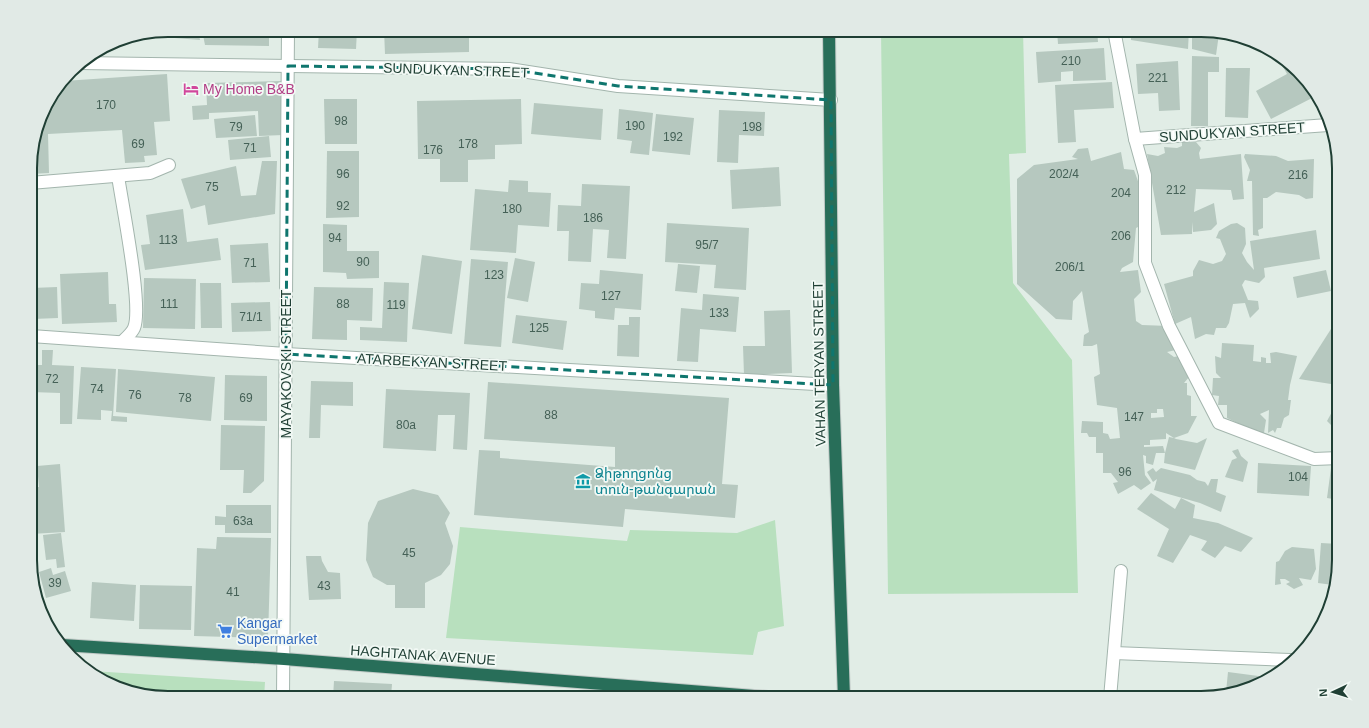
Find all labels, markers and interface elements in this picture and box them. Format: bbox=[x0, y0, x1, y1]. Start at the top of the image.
house number: 210 bbox=[1061, 54, 1081, 68]
street label: SUNDUKYAN STREET bbox=[383, 59, 530, 81]
house number: 221 bbox=[1148, 71, 1168, 85]
hotel icon: My Home B&B bbox=[182, 80, 200, 98]
place label: My Home B&B bbox=[203, 81, 295, 97]
house number: 170 bbox=[96, 98, 116, 112]
house number: 98 bbox=[334, 114, 348, 128]
house number: 190 bbox=[625, 119, 645, 133]
street label: SUNDUKYAN STREET bbox=[1159, 119, 1306, 145]
house number: 79 bbox=[229, 120, 243, 134]
house number: 198 bbox=[742, 120, 762, 134]
house number: 192 bbox=[663, 130, 683, 144]
house number: 69 bbox=[131, 137, 145, 151]
house number: 178 bbox=[458, 137, 478, 151]
house number: 71 bbox=[243, 141, 257, 155]
house number: 176 bbox=[423, 143, 443, 157]
house number: 96 bbox=[336, 167, 350, 181]
house number: 202/4 bbox=[1049, 167, 1079, 181]
house number: 216 bbox=[1288, 168, 1308, 182]
house number: 75 bbox=[205, 180, 219, 194]
house number: 212 bbox=[1166, 183, 1186, 197]
house number: 204 bbox=[1111, 186, 1131, 200]
house number: 92 bbox=[336, 199, 350, 213]
house number: 180 bbox=[502, 202, 522, 216]
house number: 186 bbox=[583, 211, 603, 225]
house number: 206 bbox=[1111, 229, 1131, 243]
house number: 94 bbox=[328, 231, 342, 245]
house number: 113 bbox=[158, 233, 178, 247]
house number: 95/7 bbox=[695, 238, 719, 252]
house number: 90 bbox=[356, 255, 370, 269]
house number: 71 bbox=[243, 256, 257, 270]
house number: 206/1 bbox=[1055, 260, 1085, 274]
house number: 123 bbox=[484, 268, 504, 282]
street label: VAHAN TERYAN STREET bbox=[810, 281, 828, 447]
street label: MAYAKOVSKI STREET bbox=[278, 289, 294, 438]
house number: 127 bbox=[601, 289, 621, 303]
house number: 111 bbox=[160, 297, 178, 311]
house number: 88 bbox=[336, 297, 350, 311]
house number: 119 bbox=[386, 298, 406, 312]
house number: 133 bbox=[709, 306, 729, 320]
house number: 71/1 bbox=[239, 310, 263, 324]
house number: 125 bbox=[529, 321, 549, 335]
street label: ATARBEKYAN STREET bbox=[357, 350, 508, 374]
house number: 72 bbox=[45, 372, 59, 386]
house number: 74 bbox=[90, 382, 104, 396]
house number: 76 bbox=[128, 388, 142, 402]
house number: 78 bbox=[178, 391, 192, 405]
house number: 69 bbox=[239, 391, 253, 405]
house number: 88 bbox=[544, 408, 558, 422]
house number: 147 bbox=[1124, 410, 1144, 424]
house number: 80a bbox=[396, 418, 416, 432]
place label: Ձիթողցոնց տուն-թանգարան bbox=[595, 465, 716, 497]
house number: 96 bbox=[1118, 465, 1132, 479]
house number: 104 bbox=[1288, 470, 1308, 484]
museum icon: Ձիթողցոնց տուն-թանգարան bbox=[574, 472, 592, 490]
house number: 63a bbox=[233, 514, 253, 528]
house number: 45 bbox=[402, 546, 416, 560]
house number: 39 bbox=[48, 576, 62, 590]
house number: 43 bbox=[317, 579, 331, 593]
house number: 41 bbox=[226, 585, 240, 599]
place label: Kangar Supermarket bbox=[237, 615, 317, 647]
supermarket icon: Kangar Supermarket bbox=[216, 622, 234, 640]
street label: HAGHTANAK AVENUE bbox=[350, 642, 496, 668]
north arrow bbox=[1313, 672, 1353, 712]
text: N bbox=[1317, 688, 1329, 697]

